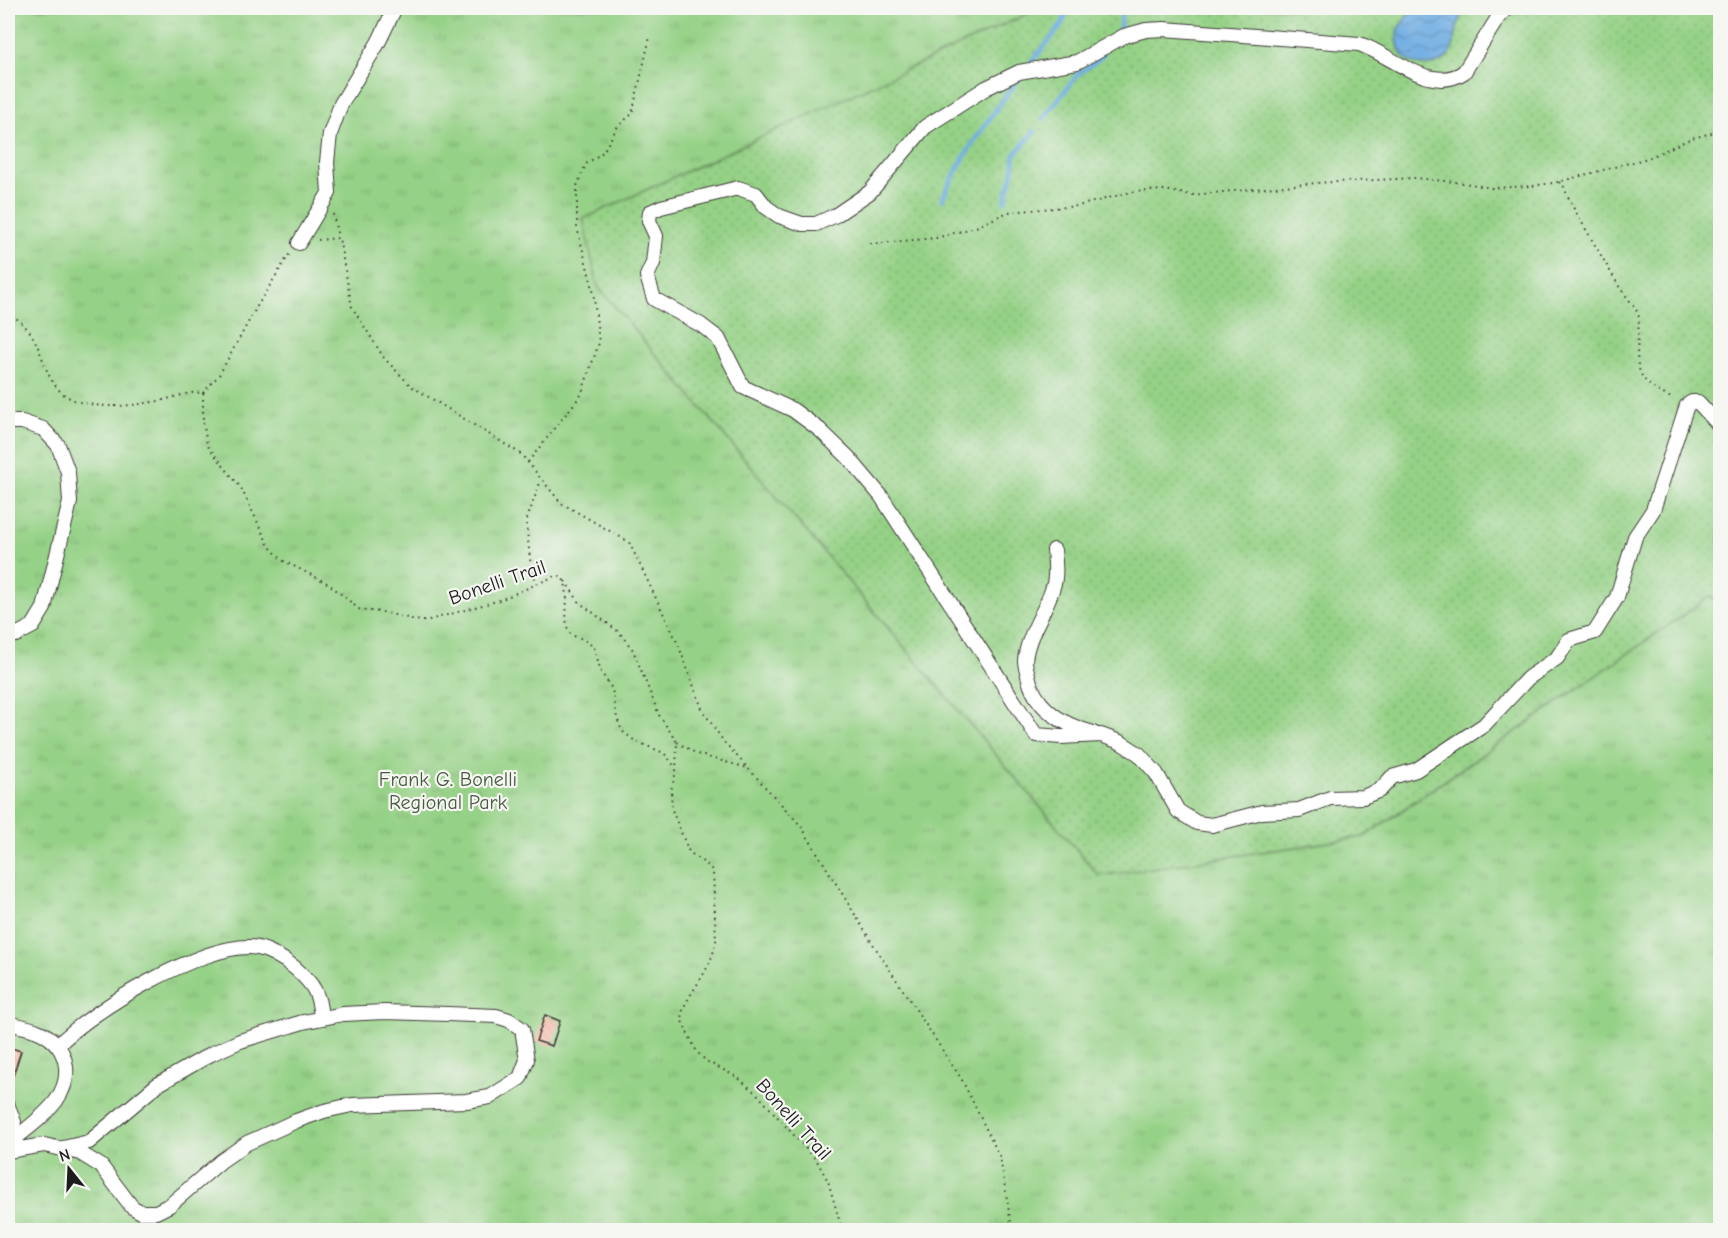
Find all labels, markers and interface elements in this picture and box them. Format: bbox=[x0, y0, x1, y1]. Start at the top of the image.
street label: Bonelli Trail bbox=[446, 555, 549, 610]
park label: Frank G. Bonelli Regional Park bbox=[379, 768, 517, 814]
street label: Bonelli Trail bbox=[751, 1074, 836, 1165]
north arrow bbox=[39, 1139, 99, 1199]
text: N bbox=[57, 1146, 72, 1166]

